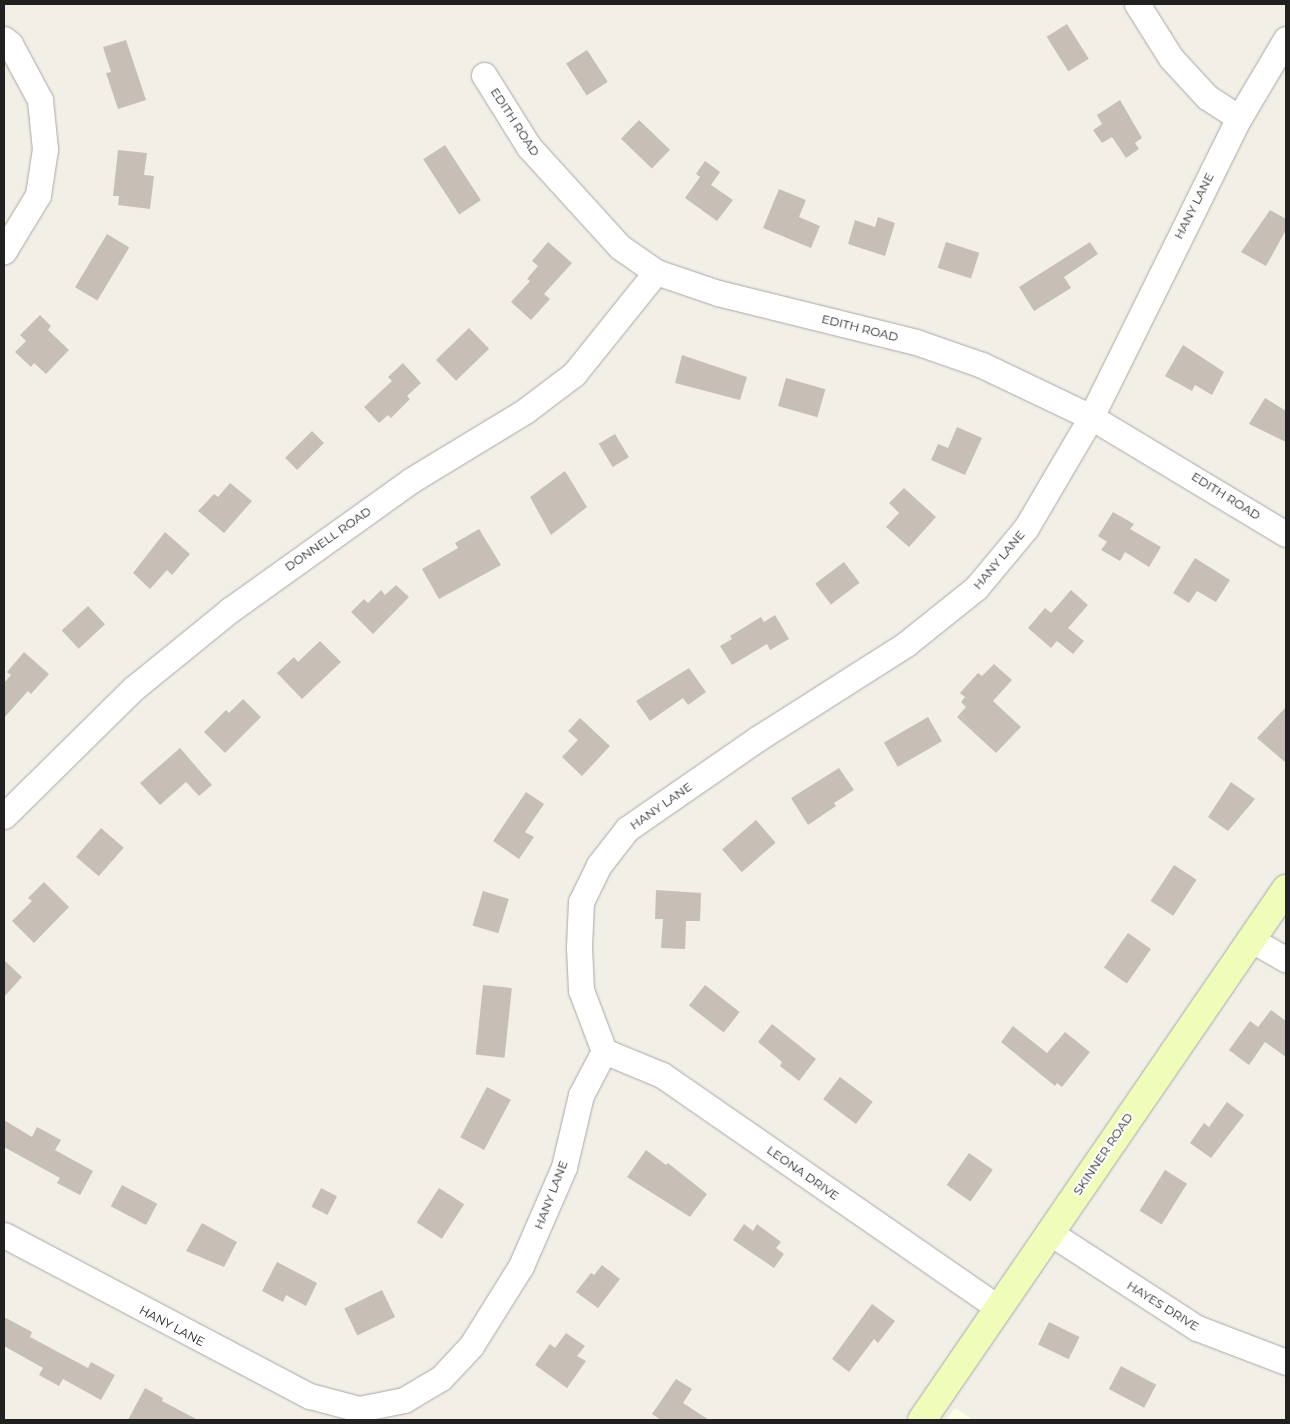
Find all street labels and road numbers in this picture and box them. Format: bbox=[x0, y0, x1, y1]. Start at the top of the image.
street label: EDITH ROAD bbox=[488, 85, 542, 159]
street label: HANY LANE bbox=[1171, 171, 1217, 241]
street label: EDITH ROAD bbox=[820, 312, 900, 344]
street label: EDITH ROAD bbox=[1189, 469, 1263, 523]
street label: DONNELL ROAD bbox=[282, 504, 374, 574]
street label: HANY LANE bbox=[970, 528, 1028, 592]
street label: HANY LANE bbox=[627, 779, 695, 833]
street label: SKINNER ROAD bbox=[1070, 1110, 1136, 1198]
street label: LEONA DRIVE bbox=[764, 1143, 842, 1203]
street label: HANY LANE bbox=[531, 1159, 571, 1231]
street label: HAYES DRIVE bbox=[1124, 1278, 1202, 1334]
street label: HANY LANE bbox=[137, 1303, 207, 1349]

